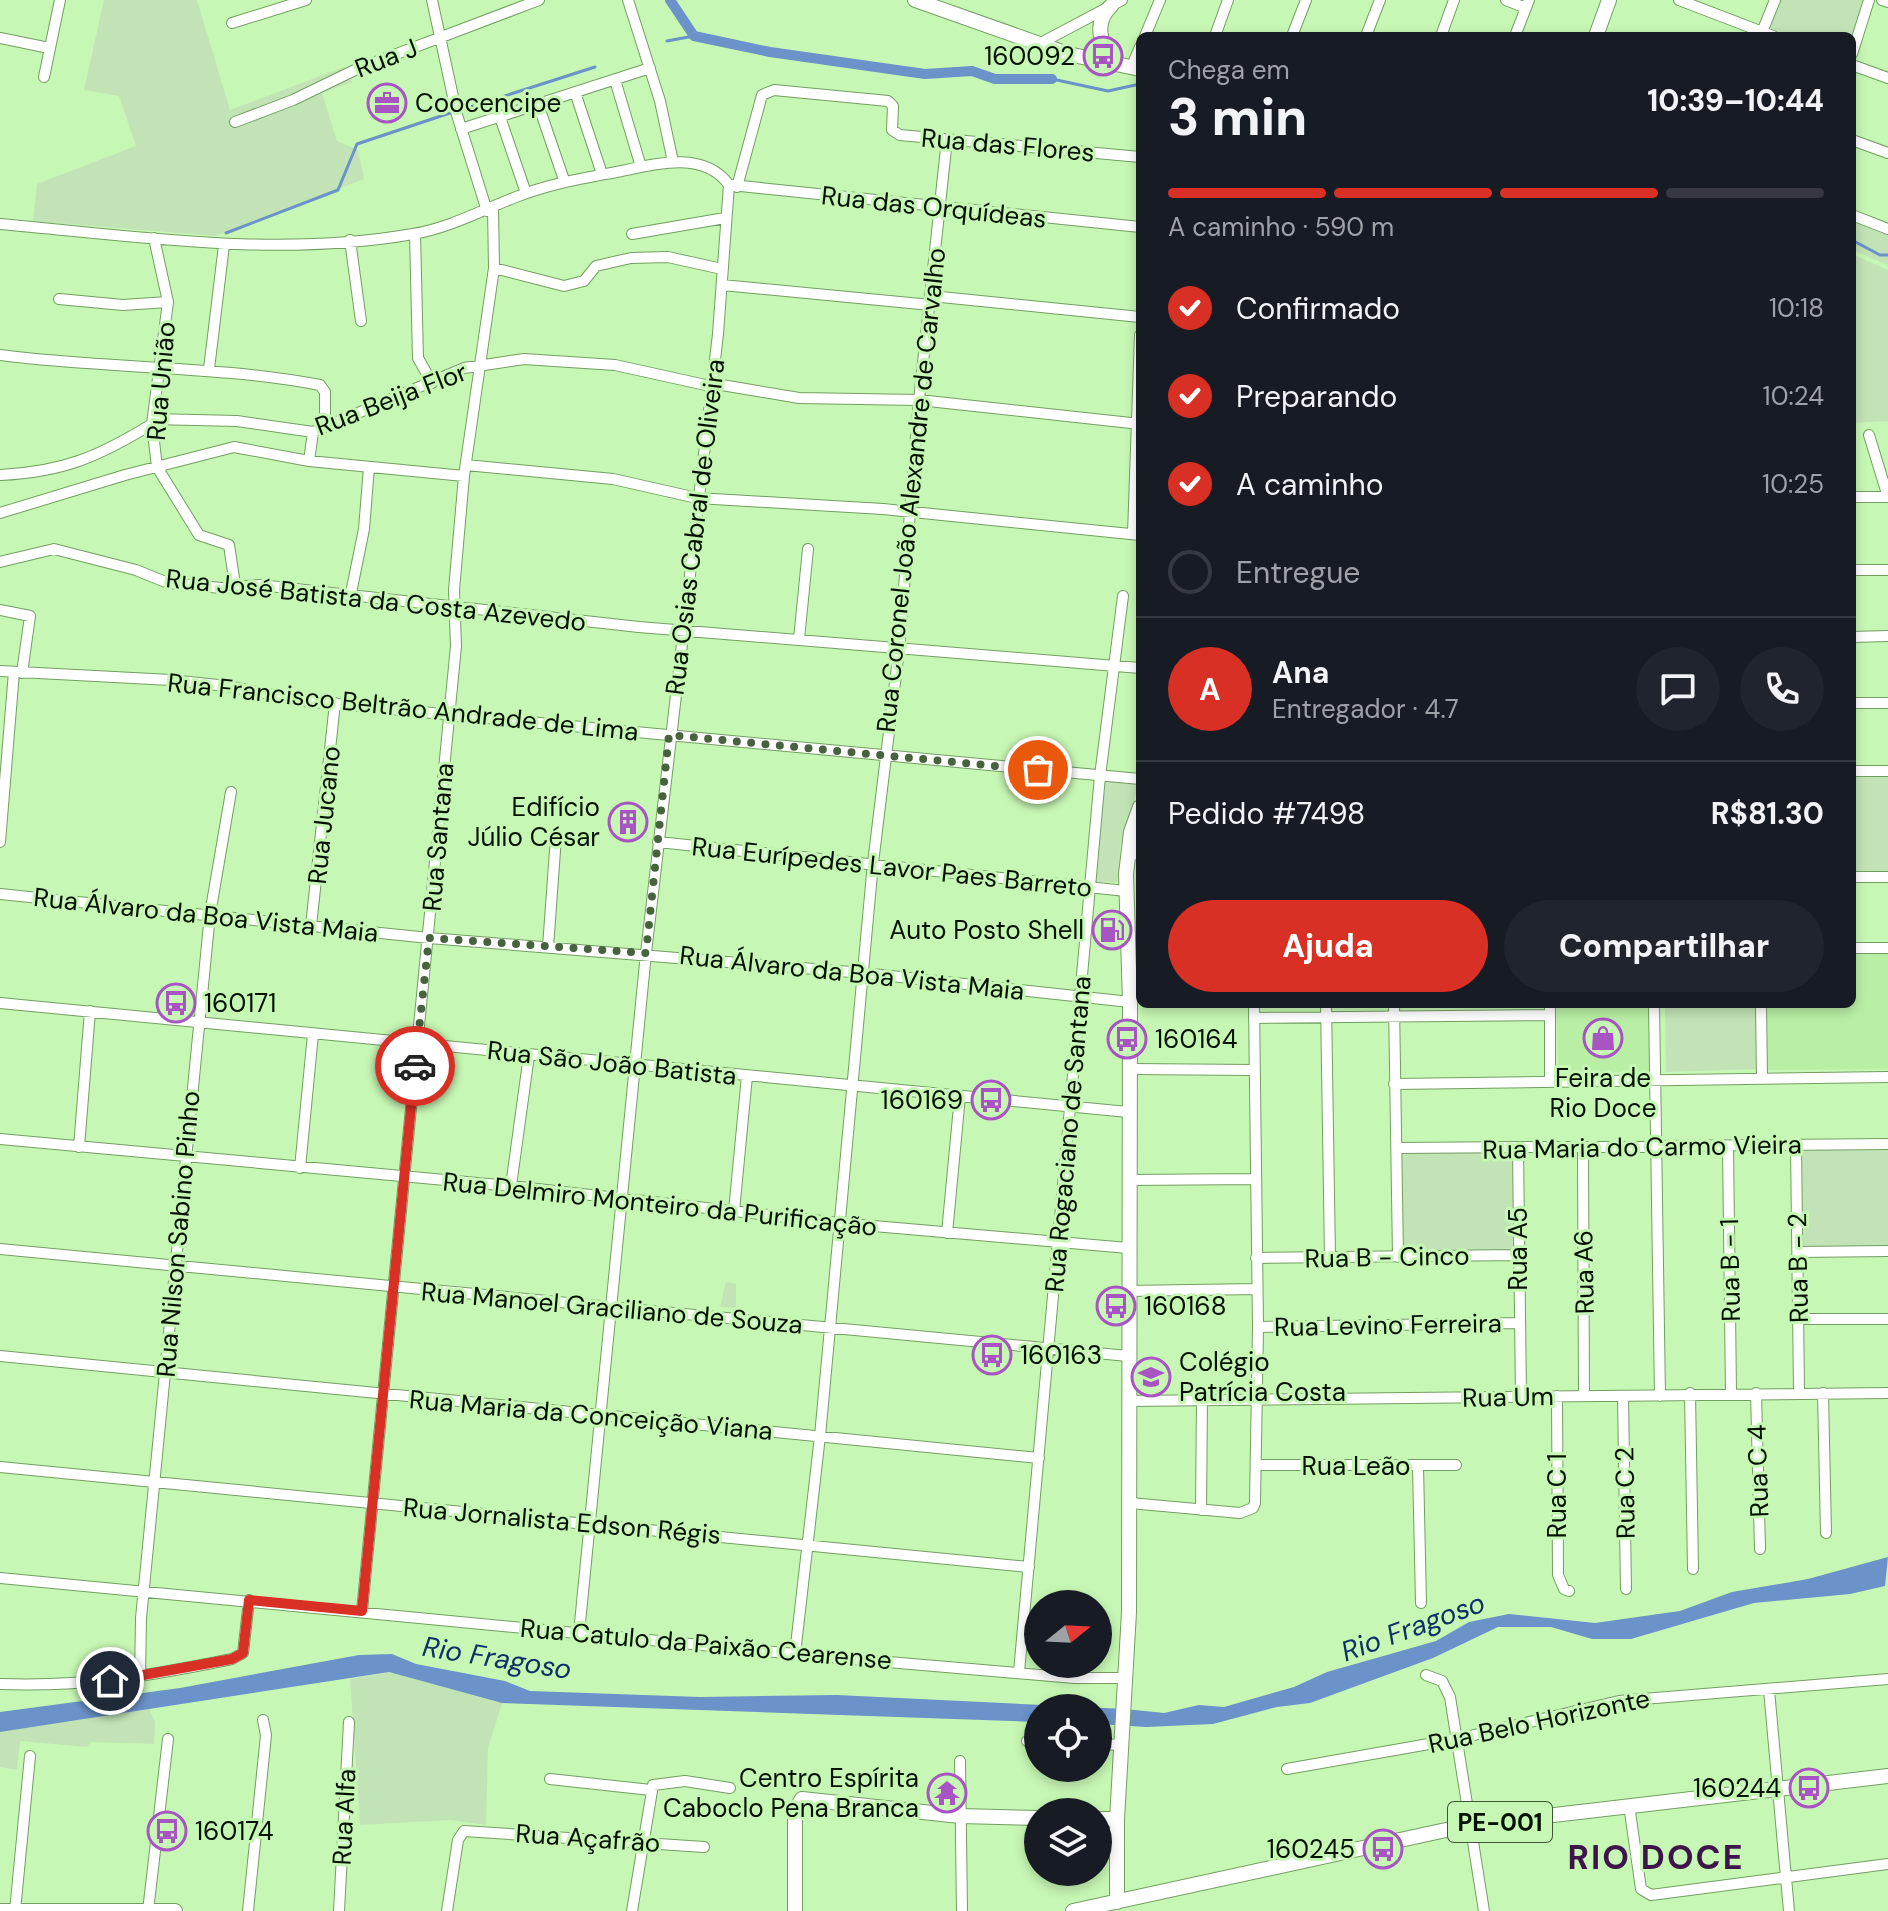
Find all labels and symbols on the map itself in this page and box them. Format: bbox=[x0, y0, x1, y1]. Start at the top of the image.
street label: Rua J bbox=[350, 31, 422, 85]
bus stop icon: 160092 bbox=[1082, 35, 1124, 77]
place label: 160092 bbox=[984, 39, 1075, 73]
office icon: Coocencipe bbox=[366, 82, 408, 124]
place label: Coocencipe bbox=[415, 86, 561, 120]
street label: Rua das Flores bbox=[920, 120, 1096, 170]
street label: Rua das Orquídeas bbox=[820, 178, 1048, 236]
street label: Rua Coronel João Alexandre de Carvalho bbox=[869, 246, 953, 734]
street label: Rua União bbox=[139, 320, 183, 442]
street label: Rua Beija Flor bbox=[310, 354, 472, 444]
street label: Rua Osias Cabral de Oliveira bbox=[658, 357, 732, 697]
street label: Rua José Batista da Costa Azevedo bbox=[164, 561, 588, 639]
street label: Rua Francisco Beltrão Andrade de Lima bbox=[166, 665, 640, 749]
pin bbox=[1004, 736, 1072, 804]
street label: Rua Jucano bbox=[300, 744, 348, 886]
street label: Rua Santana bbox=[415, 761, 461, 913]
place label: Edifício Júlio César bbox=[467, 790, 600, 854]
building icon: Edifício Júlio César bbox=[607, 801, 649, 843]
street label: Rua Eurípedes Lavor Paes Barreto bbox=[690, 829, 1094, 905]
street label: Rua Álvaro da Boa Vista Maia bbox=[32, 880, 380, 950]
fuel station icon: Auto Posto Shell bbox=[1091, 909, 1133, 951]
place label: Auto Posto Shell bbox=[889, 913, 1084, 947]
street label: Rua Álvaro da Boa Vista Maia bbox=[678, 938, 1026, 1008]
street label: Rua Rogaciano de Santana bbox=[1037, 974, 1099, 1294]
bus stop icon: 160171 bbox=[155, 982, 197, 1024]
place label: 160171 bbox=[204, 986, 276, 1020]
shop icon: Feira de Rio Doce bbox=[1582, 1017, 1624, 1059]
bus stop icon: 160164 bbox=[1106, 1018, 1148, 1060]
place label: 160164 bbox=[1155, 1022, 1238, 1056]
courier bbox=[375, 1026, 455, 1106]
street label: Rua São João Batista bbox=[486, 1033, 738, 1093]
place label: Feira de Rio Doce bbox=[1550, 1061, 1656, 1125]
bus stop icon: 160169 bbox=[970, 1079, 1012, 1121]
place label: 160169 bbox=[881, 1083, 963, 1117]
street label: Rua Nilson Sabino Pinho bbox=[149, 1089, 207, 1379]
street label: Rua Maria do Carmo Vieira bbox=[1482, 1127, 1802, 1167]
street label: Rua Delmiro Monteiro da Purificação bbox=[441, 1164, 879, 1244]
street label: Rua A5 bbox=[1501, 1207, 1535, 1291]
street label: Rua B - 2 bbox=[1780, 1213, 1816, 1323]
street label: Rua B - 1 bbox=[1712, 1218, 1748, 1322]
street label: Rua A6 bbox=[1566, 1230, 1602, 1314]
street label: Rua B - Cinco bbox=[1304, 1239, 1470, 1275]
street label: Rua Manoel Graciliano de Souza bbox=[420, 1274, 804, 1342]
bus stop icon: 160168 bbox=[1095, 1285, 1137, 1327]
place label: 160168 bbox=[1144, 1289, 1226, 1323]
street label: Rua Levino Ferreira bbox=[1274, 1306, 1502, 1344]
bus stop icon: 160163 bbox=[971, 1334, 1013, 1376]
place label: 160163 bbox=[1020, 1338, 1102, 1372]
place label: Colégio Patrícia Costa bbox=[1179, 1345, 1346, 1409]
school or university icon: Colégio Patrícia Costa bbox=[1130, 1356, 1172, 1398]
street label: Rua Um bbox=[1462, 1379, 1554, 1415]
street label: Rua Maria da Conceição Viana bbox=[408, 1382, 774, 1448]
street label: Rua C 4 bbox=[1739, 1424, 1777, 1518]
street label: Rua C 2 bbox=[1607, 1447, 1643, 1539]
street label: Rua Leão bbox=[1302, 1449, 1410, 1483]
street label: Rua C 1 bbox=[1540, 1453, 1574, 1539]
street label: Rua Jornalista Edson Régis bbox=[402, 1490, 722, 1552]
water label: Rio Fragoso bbox=[1336, 1584, 1490, 1670]
north arrow bbox=[1024, 1590, 1112, 1678]
street label: Rua Catulo da Paixão Cearense bbox=[519, 1611, 893, 1677]
water label: Rio Fragoso bbox=[420, 1628, 574, 1688]
pin bbox=[76, 1647, 144, 1715]
street label: Rua Belo Horizonte bbox=[1425, 1681, 1653, 1761]
place label: Centro Espírita Caboclo Pena Branca bbox=[663, 1761, 919, 1825]
bus stop icon: 160244 bbox=[1788, 1767, 1830, 1809]
street label: Rua Alfa bbox=[324, 1768, 364, 1866]
place label: 160244 bbox=[1693, 1771, 1781, 1805]
temple icon: Centro Espírita Caboclo Pena Branca bbox=[926, 1772, 968, 1814]
road number: PE-001 bbox=[1448, 1802, 1552, 1842]
bus stop icon: 160174 bbox=[146, 1810, 188, 1852]
place label: 160174 bbox=[195, 1814, 274, 1848]
street label: Rua Açafrão bbox=[514, 1816, 662, 1860]
bus stop icon: 160245 bbox=[1362, 1828, 1404, 1870]
place label: 160245 bbox=[1267, 1832, 1355, 1866]
district label: RIO DOCE bbox=[1568, 1835, 1744, 1880]

